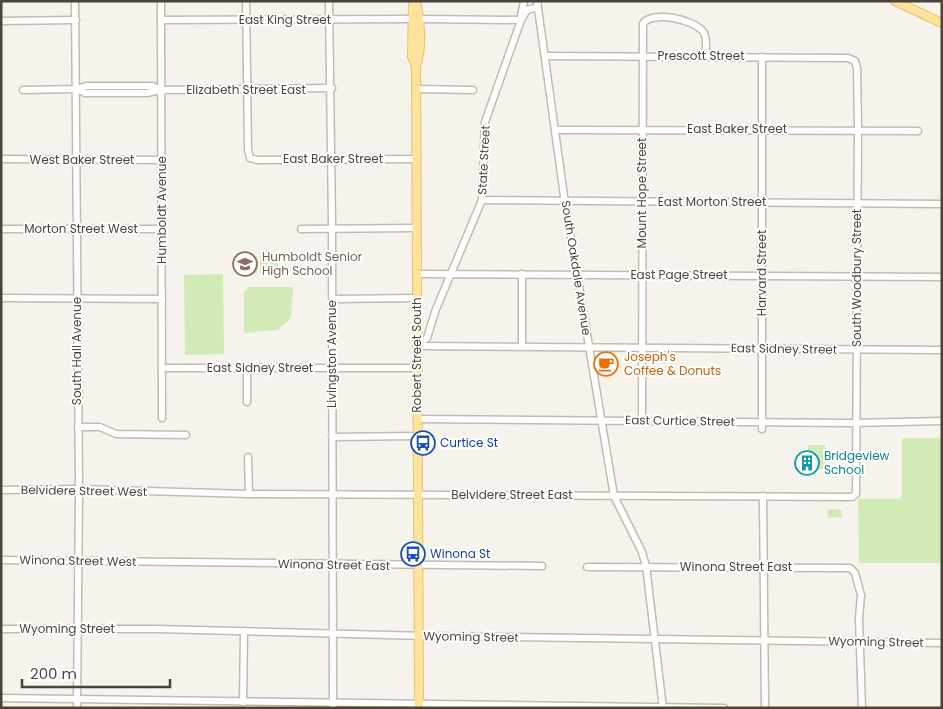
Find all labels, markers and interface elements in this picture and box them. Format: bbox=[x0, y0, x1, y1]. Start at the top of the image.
street label: East King Street bbox=[239, 11, 331, 28]
street label: Prescott Street bbox=[657, 47, 745, 64]
street label: Elizabeth Street East bbox=[186, 81, 306, 98]
street label: East Baker Street bbox=[687, 120, 787, 137]
street label: State Street bbox=[473, 125, 494, 195]
street label: Mount Hope Street bbox=[633, 138, 650, 248]
street label: East Baker Street bbox=[283, 150, 383, 167]
street label: West Baker Street bbox=[30, 151, 134, 168]
street label: Humboldt Avenue bbox=[153, 156, 170, 264]
street label: East Morton Street bbox=[658, 193, 766, 210]
street label: South Oakdale Avenue bbox=[557, 199, 596, 337]
street label: South Woodbury Street bbox=[848, 209, 865, 347]
street label: Morton Street West bbox=[24, 220, 138, 237]
street label: Harvard Street bbox=[753, 230, 770, 316]
place label: Humboldt Senior High School bbox=[262, 248, 363, 279]
school or university icon: Humboldt Senior High School bbox=[232, 251, 258, 277]
street label: East Page Street bbox=[630, 266, 728, 283]
street label: South Hall Avenue bbox=[68, 297, 85, 405]
street label: Robert Street South bbox=[408, 297, 425, 413]
street label: Livingston Avenue bbox=[323, 300, 340, 408]
street label: East Sidney Street bbox=[731, 339, 837, 358]
place label: Joseph's Coffee & Donuts bbox=[624, 348, 721, 379]
cafe icon: Joseph's Coffee & Donuts bbox=[593, 351, 619, 377]
street label: East Sidney Street bbox=[207, 359, 313, 376]
street label: East Curtice Street bbox=[625, 411, 735, 430]
bus stop icon: Curtice St bbox=[410, 430, 436, 456]
place label: Curtice St bbox=[440, 434, 498, 451]
place label: Bridgeview School bbox=[824, 447, 890, 478]
building icon: Bridgeview School bbox=[794, 450, 820, 476]
street label: Belvidere Street West bbox=[21, 481, 147, 500]
street label: Belvidere Street East bbox=[451, 486, 573, 503]
bus stop icon: Winona St bbox=[400, 541, 426, 567]
place label: Winona St bbox=[430, 545, 490, 562]
street label: Winona Street West bbox=[19, 551, 137, 570]
street label: Winona Street East bbox=[278, 555, 390, 574]
street label: Winona Street East bbox=[680, 558, 792, 575]
street label: Wyoming Street bbox=[19, 620, 115, 637]
street label: Wyoming Street bbox=[423, 627, 519, 646]
street label: Wyoming Street bbox=[828, 632, 924, 651]
scale bar bbox=[22, 656, 170, 688]
text: 200 m bbox=[30, 663, 77, 684]

